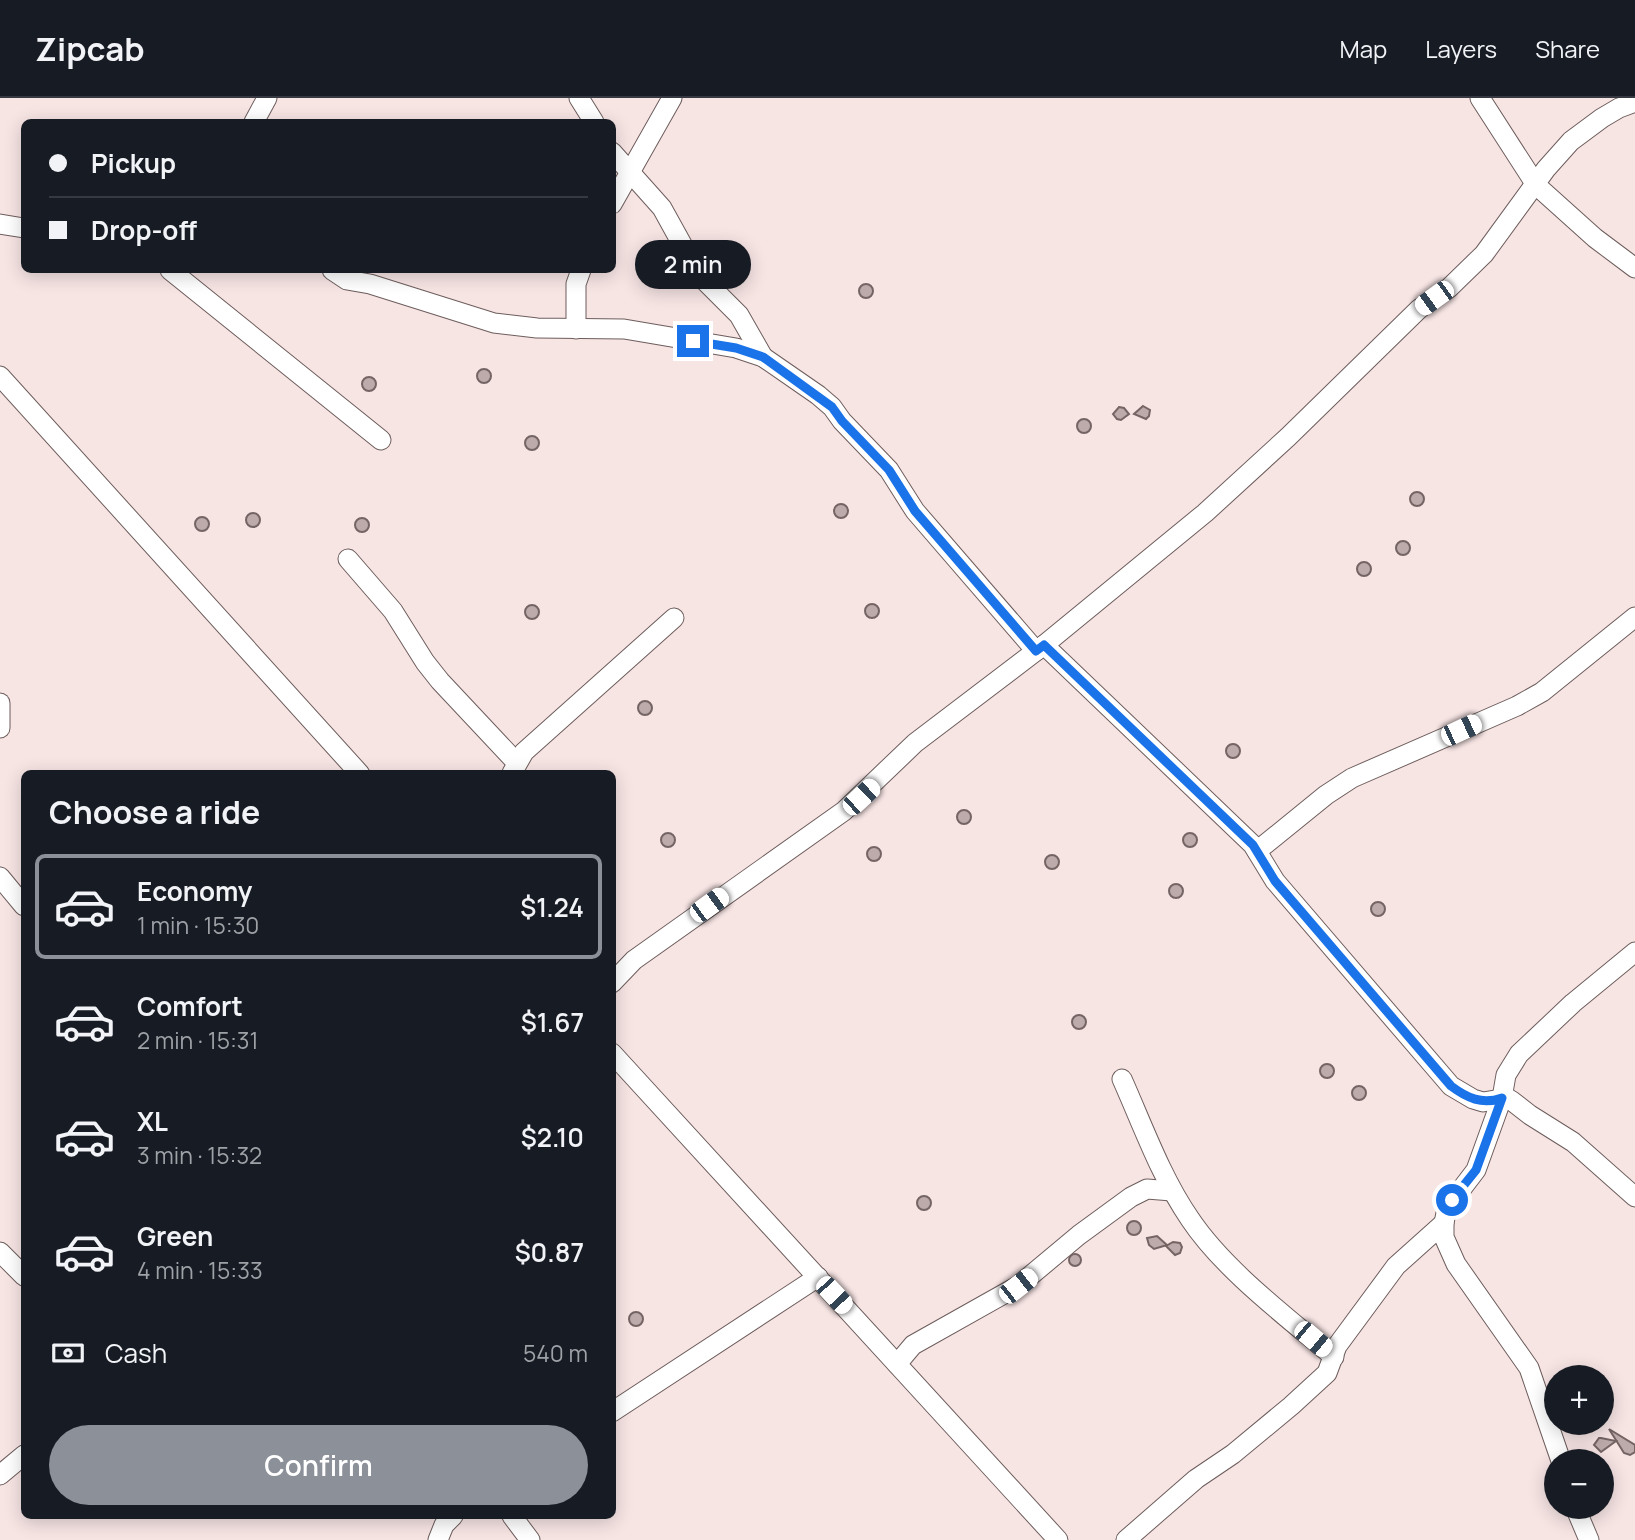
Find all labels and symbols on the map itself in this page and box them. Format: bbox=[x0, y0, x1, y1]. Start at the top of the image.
callout: 2 min bbox=[635, 240, 751, 288]
car bbox=[1411, 277, 1458, 319]
route end bbox=[677, 325, 709, 357]
car bbox=[1438, 712, 1485, 748]
car bbox=[839, 775, 884, 819]
car bbox=[686, 884, 733, 926]
route start bbox=[1436, 1184, 1468, 1216]
car bbox=[995, 1265, 1042, 1307]
car bbox=[812, 1272, 857, 1318]
car bbox=[1291, 1317, 1336, 1361]

